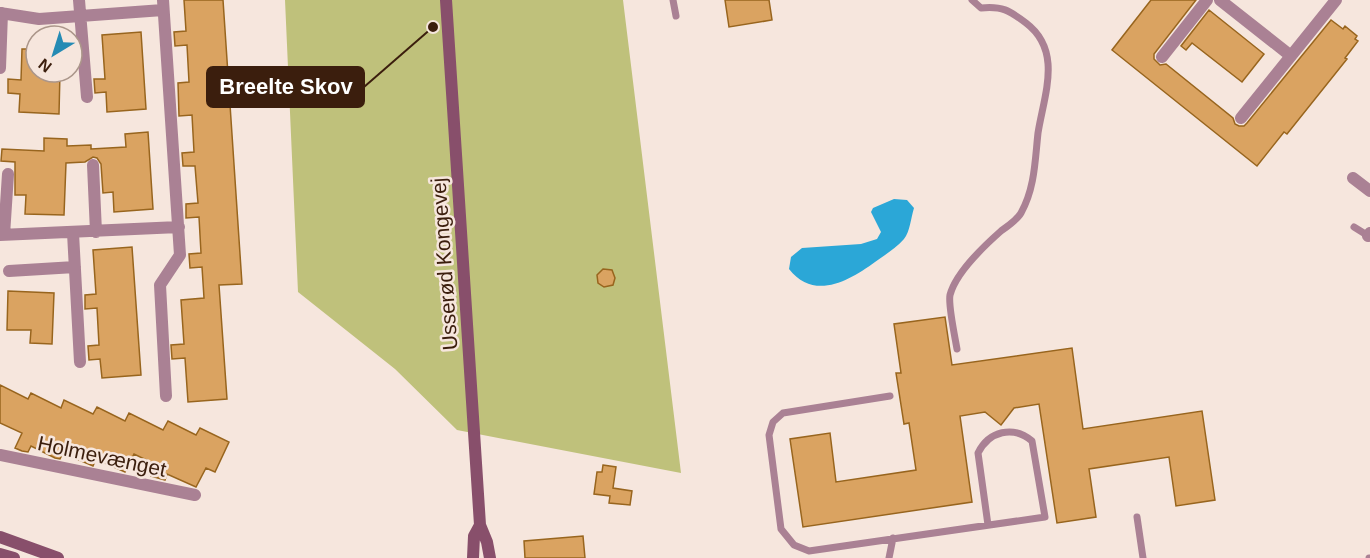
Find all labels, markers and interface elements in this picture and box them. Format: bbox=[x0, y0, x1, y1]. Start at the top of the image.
north arrow bbox=[24, 24, 84, 84]
text: N bbox=[35, 55, 55, 76]
callout: Breelte Skov bbox=[207, 67, 364, 107]
text: Breelte Skov bbox=[219, 74, 353, 99]
street label: Usserød Kongevej bbox=[427, 177, 461, 351]
street label: Holmevænget bbox=[36, 431, 168, 481]

